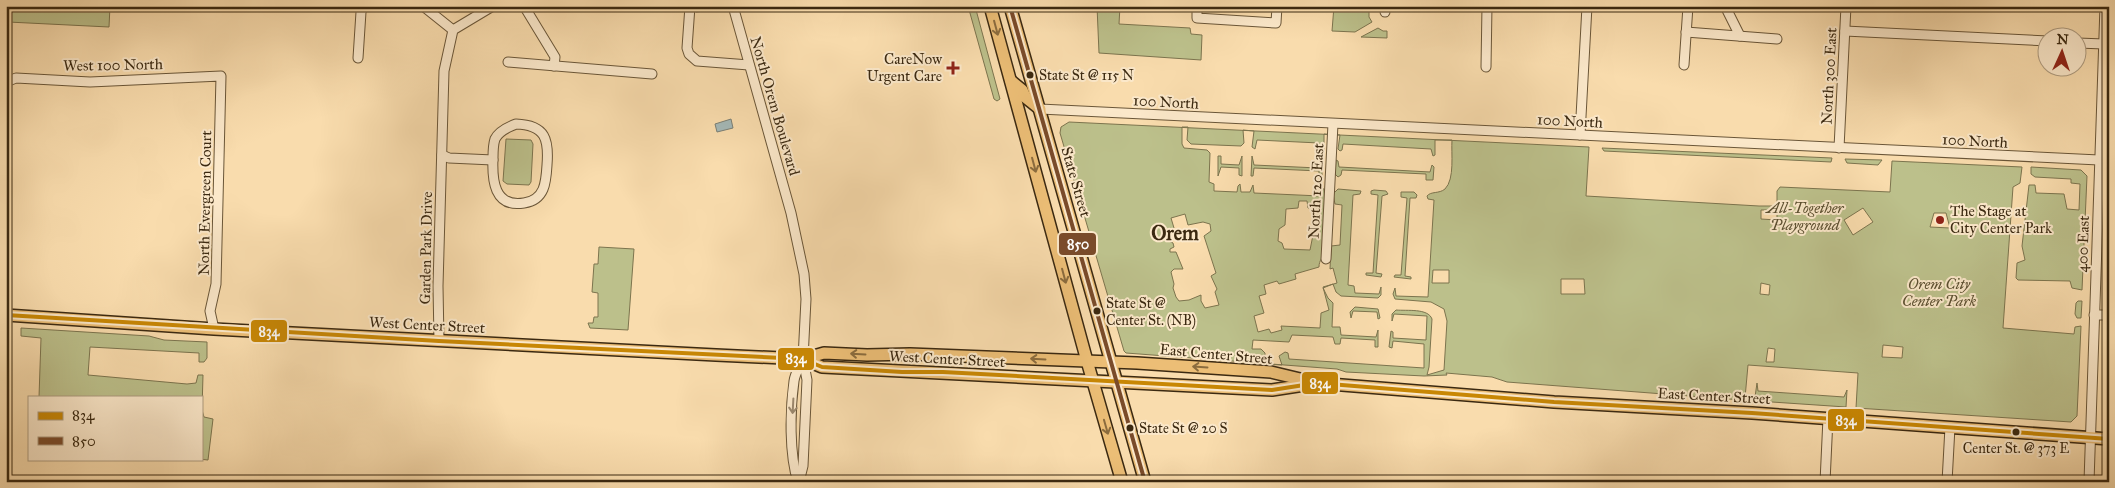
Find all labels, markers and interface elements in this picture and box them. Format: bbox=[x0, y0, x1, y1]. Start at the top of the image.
one-way arrow bbox=[992, 19, 1002, 35]
street label: North 300 East bbox=[1817, 26, 1841, 125]
north arrow bbox=[2038, 28, 2088, 78]
text: N bbox=[2056, 31, 2069, 48]
street label: North Orem Boulevard bbox=[747, 34, 804, 178]
place label: CareNow Urgent Care bbox=[867, 50, 942, 85]
street label: West 100 North bbox=[63, 55, 164, 75]
marker: CareNow Urgent Care bbox=[946, 61, 960, 75]
place label: State St @ 115 N bbox=[1039, 67, 1134, 84]
marker: State St @ 115 N bbox=[1025, 70, 1035, 80]
street label: 100 North bbox=[1133, 91, 1200, 113]
street label: 100 North bbox=[1537, 110, 1604, 132]
street label: North Evergreen Court bbox=[195, 130, 215, 276]
street label: 100 North bbox=[1942, 130, 2009, 152]
street label: North 120 East bbox=[1305, 142, 1328, 239]
street label: State Street bbox=[1057, 145, 1095, 220]
one-way arrow bbox=[1030, 156, 1039, 172]
street label: Garden Park Drive bbox=[416, 191, 436, 305]
park label: All-Together Playground bbox=[1764, 199, 1844, 234]
place label: The Stage at City Center Park bbox=[1950, 202, 2052, 237]
marker: The Stage at City Center Park bbox=[1934, 214, 1946, 226]
street label: 400 East bbox=[2073, 215, 2093, 273]
district label: Orem bbox=[1151, 221, 1199, 245]
line badge: 850 bbox=[1058, 232, 1097, 256]
text: 850 bbox=[1067, 236, 1089, 253]
one-way arrow bbox=[1060, 268, 1069, 284]
park label: Orem City Center Park bbox=[1902, 275, 1976, 310]
place label: State St @ Center St. (NB) bbox=[1106, 295, 1196, 330]
marker: State St @ Center St. (NB) bbox=[1092, 306, 1102, 316]
street label: West Center Street bbox=[369, 313, 486, 337]
line badge: 834 bbox=[250, 319, 288, 343]
text: 834 bbox=[259, 323, 281, 341]
street label: East Center Street bbox=[1159, 340, 1274, 368]
line badge: 834 bbox=[777, 347, 815, 371]
street label: West Center Street bbox=[889, 347, 1006, 371]
text: 834 bbox=[786, 350, 808, 368]
one-way arrow bbox=[850, 350, 866, 359]
one-way arrow bbox=[1030, 354, 1046, 364]
one-way arrow bbox=[1192, 363, 1208, 372]
line badge: 834 bbox=[1301, 371, 1339, 395]
text: 834 bbox=[1310, 375, 1332, 393]
street label: East Center Street bbox=[1657, 384, 1772, 408]
legend bbox=[28, 396, 202, 460]
one-way arrow bbox=[788, 397, 798, 413]
text: 834 bbox=[72, 406, 95, 424]
line badge: 834 bbox=[1827, 408, 1865, 432]
text: 834 bbox=[1836, 412, 1858, 430]
one-way arrow bbox=[1101, 419, 1111, 435]
place label: State St @ 20 S bbox=[1139, 420, 1228, 437]
marker: State St @ 20 S bbox=[1125, 423, 1135, 433]
marker: Center St. @ 373 E bbox=[2011, 427, 2021, 437]
text: 850 bbox=[72, 432, 96, 450]
place label: Center St. @ 373 E bbox=[1963, 440, 2069, 457]

